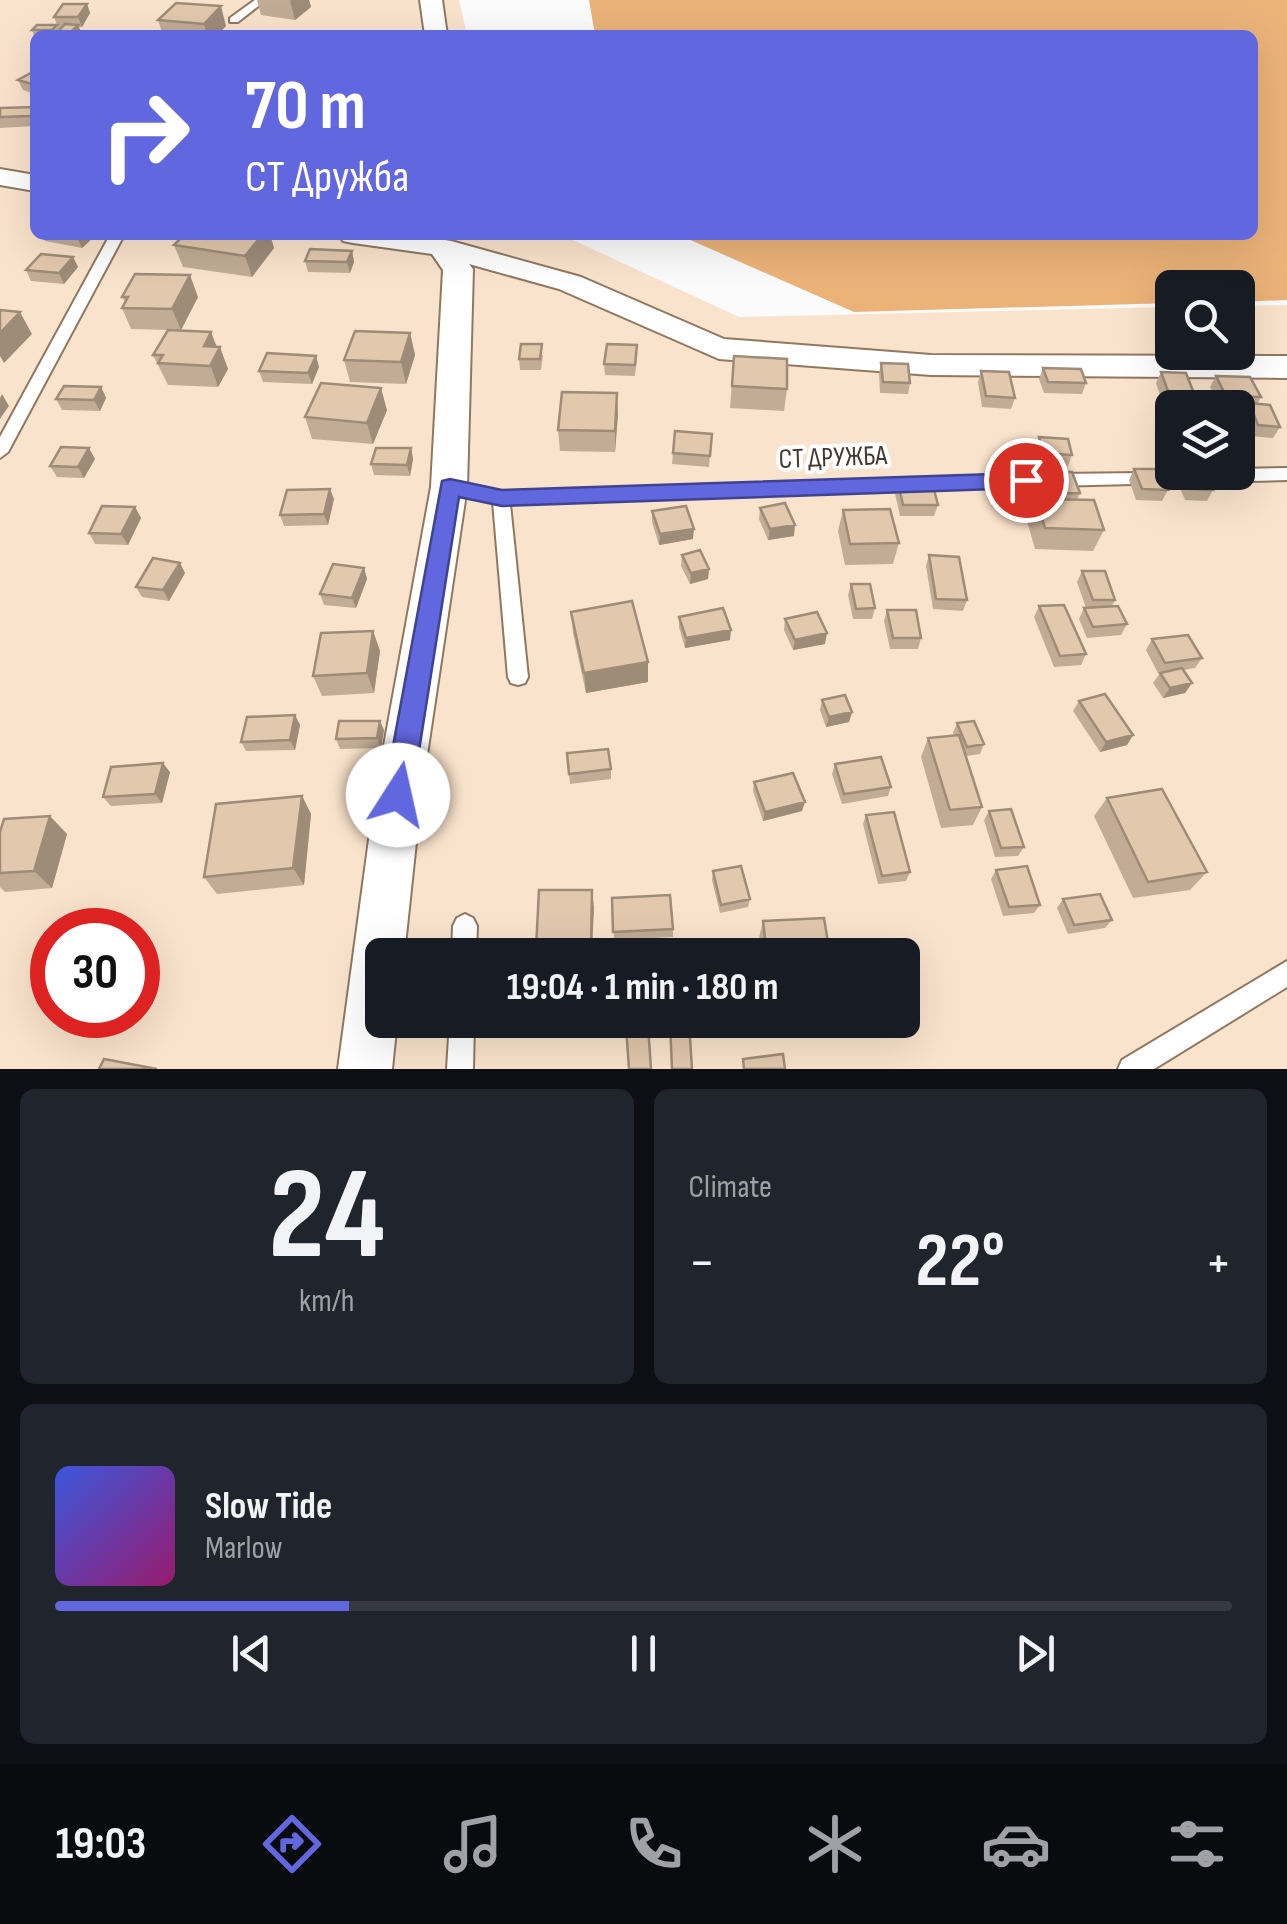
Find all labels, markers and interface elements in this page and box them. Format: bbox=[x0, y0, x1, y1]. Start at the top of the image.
text: 70 m bbox=[245, 65, 366, 149]
icon: right bbox=[80, 70, 210, 200]
text: СТ Дружба bbox=[245, 150, 409, 205]
map controls bbox=[1155, 270, 1255, 490]
button: search bbox=[1155, 270, 1255, 370]
button: layers bbox=[1155, 390, 1255, 490]
pin bbox=[984, 438, 1069, 523]
street label: СТ ДРУЖБА bbox=[778, 439, 889, 476]
icon: arrive bbox=[999, 453, 1054, 508]
position arrow bbox=[346, 743, 450, 847]
speed limit sign: 30 bbox=[30, 908, 160, 1038]
text: 19:04 · 1 min · 180 m bbox=[507, 965, 778, 1010]
text: 24 bbox=[268, 1139, 385, 1295]
text: Climate bbox=[689, 1168, 772, 1207]
text: 22° bbox=[916, 1217, 1005, 1308]
text: − bbox=[689, 1230, 715, 1297]
text: + bbox=[1205, 1230, 1232, 1297]
text: km/h bbox=[299, 1282, 354, 1321]
text: Slow Tide bbox=[205, 1484, 332, 1529]
text: Marlow bbox=[205, 1529, 283, 1568]
icon: previous bbox=[224, 1626, 279, 1681]
icon: pause bbox=[616, 1626, 671, 1681]
icon: next bbox=[1008, 1626, 1063, 1681]
icon: directions bbox=[257, 1809, 327, 1879]
icon: music bbox=[438, 1809, 508, 1879]
icon: phone bbox=[619, 1809, 689, 1879]
icon: climate bbox=[800, 1809, 870, 1879]
icon: car bbox=[981, 1809, 1051, 1879]
icon: filters bbox=[1162, 1809, 1232, 1879]
text: 19:03 bbox=[55, 1817, 146, 1872]

